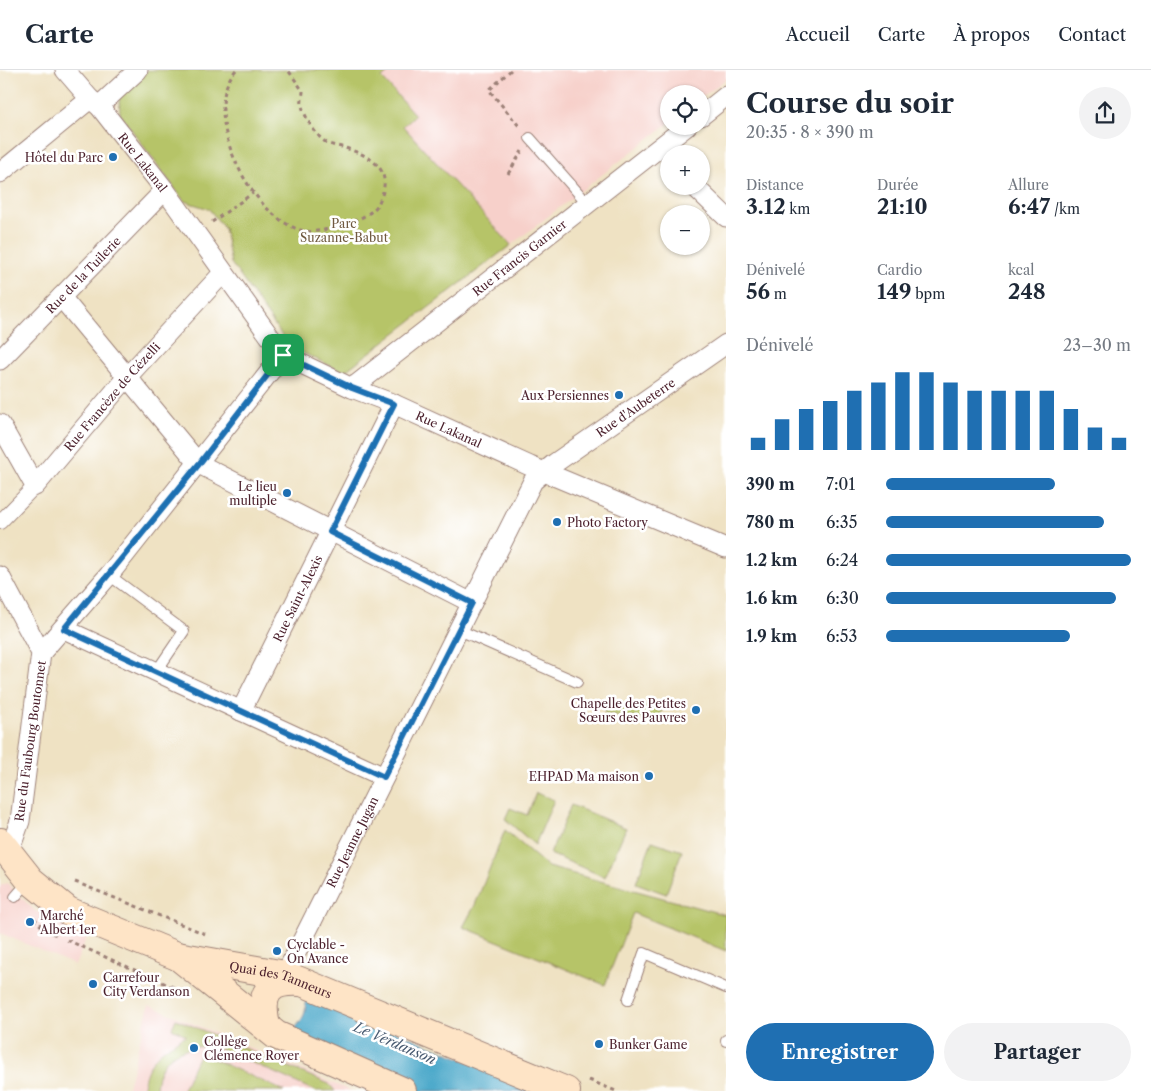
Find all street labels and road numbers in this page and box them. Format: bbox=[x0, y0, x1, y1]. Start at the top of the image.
street label: Rue Lakanal bbox=[115, 130, 171, 195]
street label: Rue Francis Garnier bbox=[469, 216, 569, 299]
street label: Rue de la Tuilerie bbox=[42, 233, 124, 316]
street label: Rue Francèze de Cézelli bbox=[60, 339, 163, 454]
street label: Rue d'Aubeterre bbox=[593, 374, 678, 440]
street label: Rue Lakanal bbox=[413, 407, 484, 451]
street label: Rue Saint-Alexis bbox=[269, 552, 325, 644]
street label: Rue du Faubourg Boutonnet bbox=[11, 659, 49, 822]
street label: Rue Jeanne Jugan bbox=[323, 793, 381, 890]
street label: Quai des Tanneurs bbox=[228, 958, 334, 1001]

